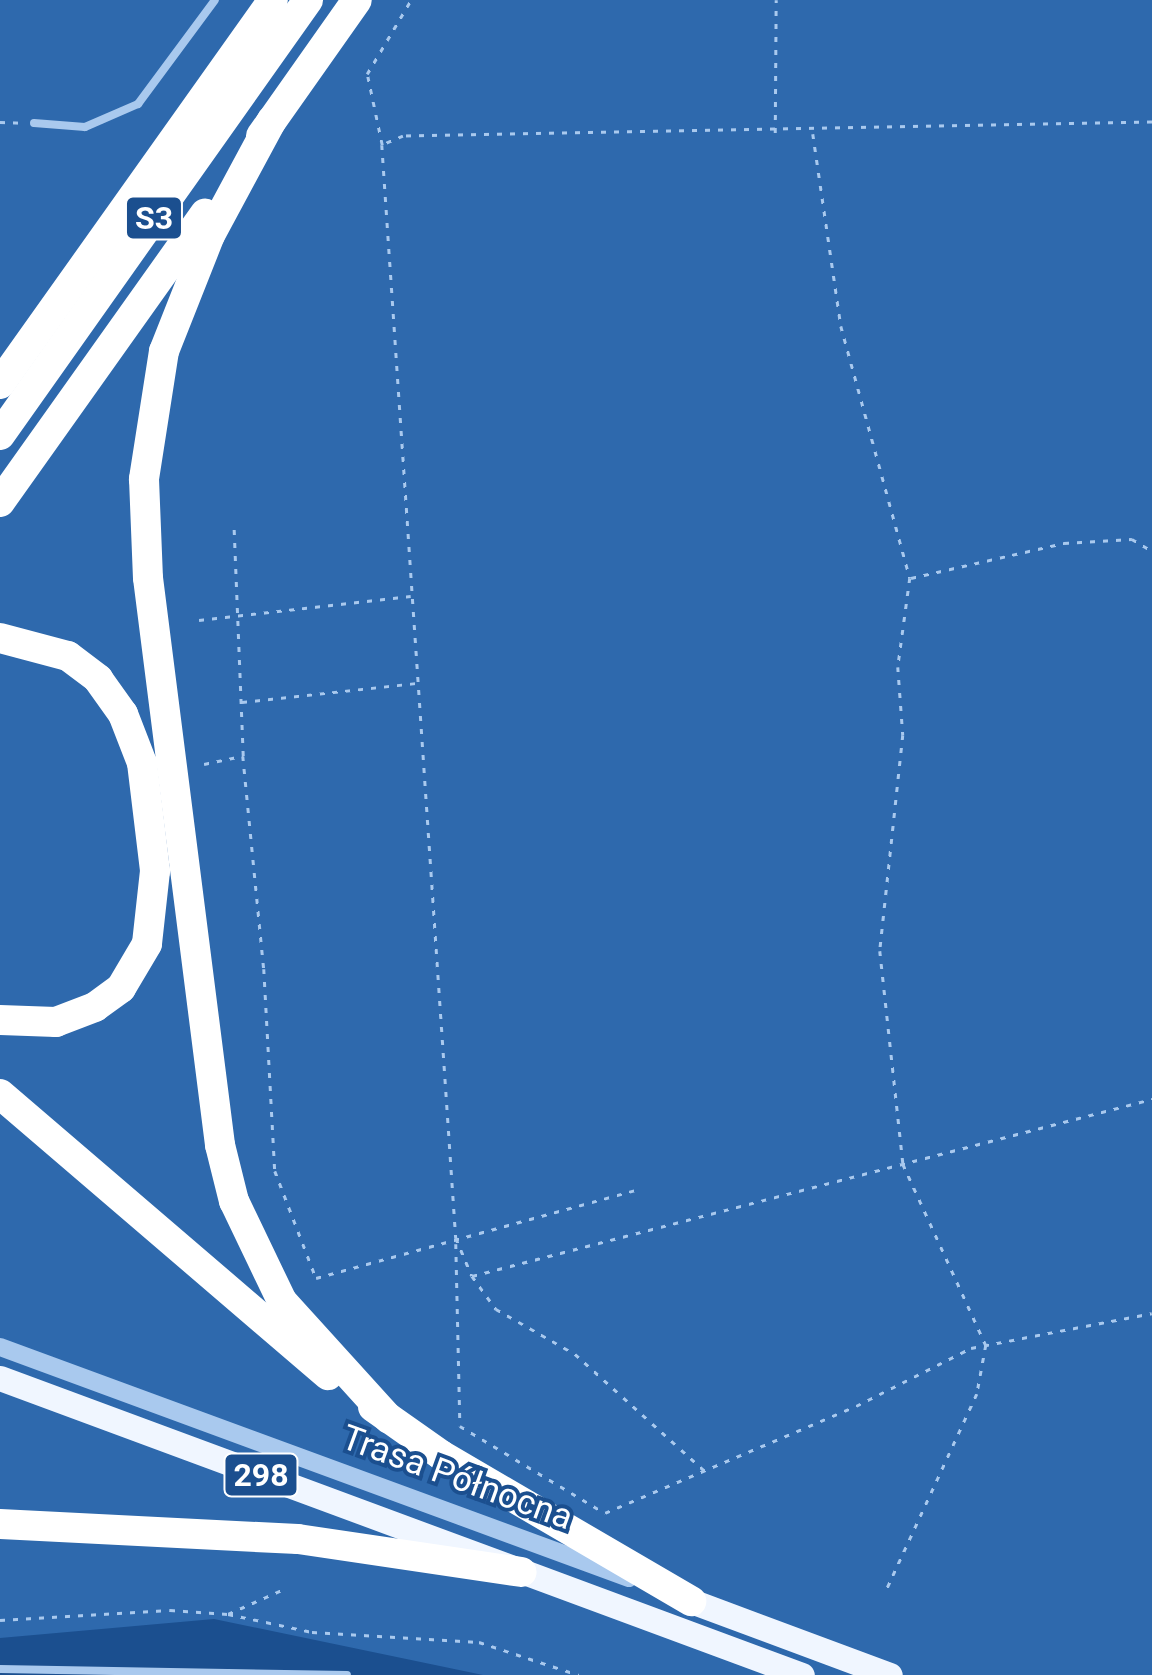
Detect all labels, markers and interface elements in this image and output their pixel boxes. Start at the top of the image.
road number: S3 [124,191,184,245]
street label: Trasa Północna [336,1417,578,1539]
road number: 298 [221,1448,301,1502]

